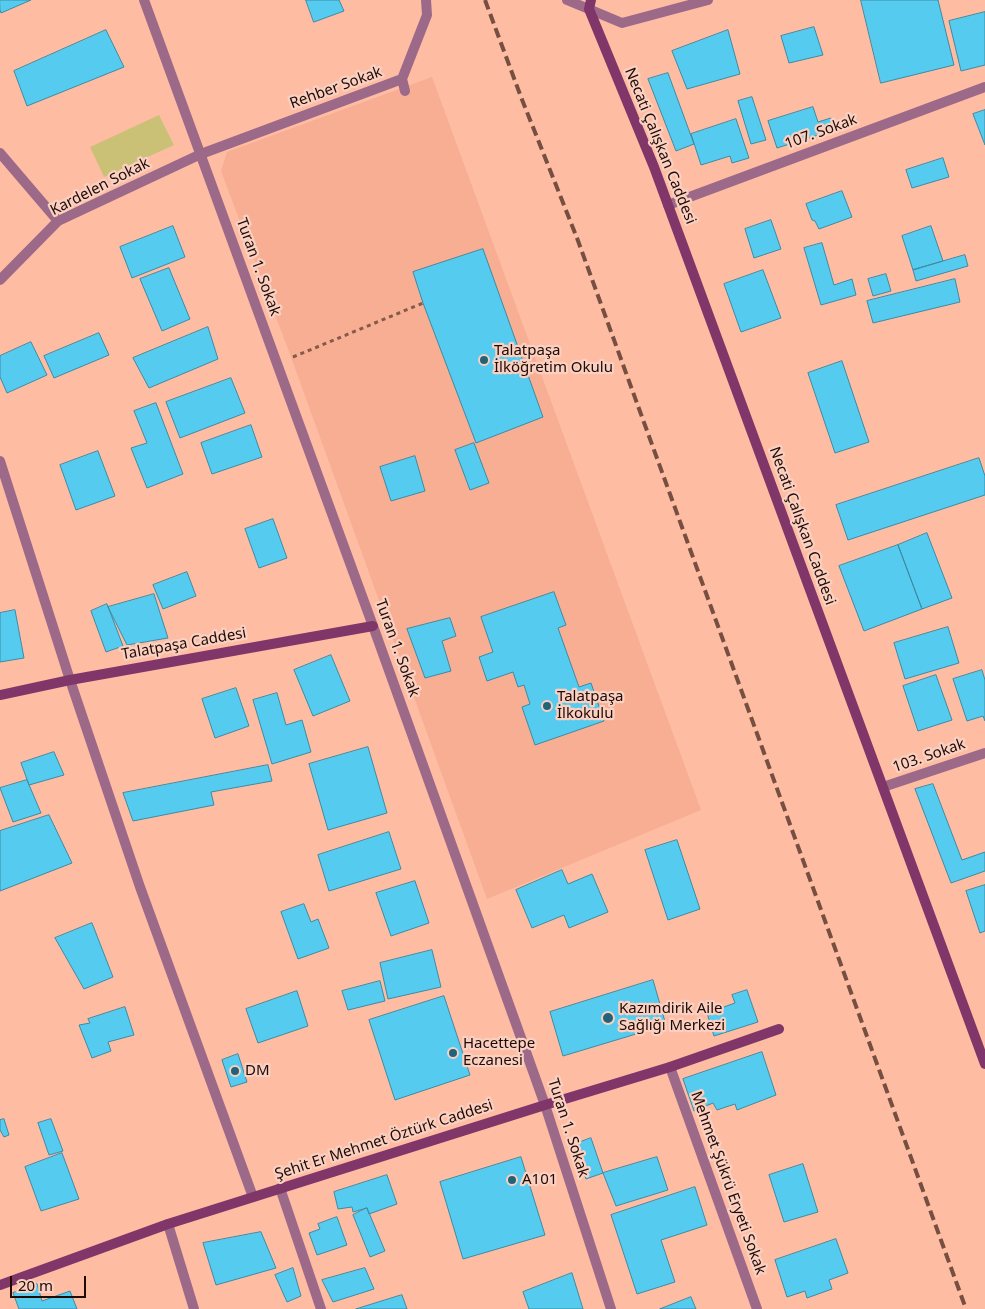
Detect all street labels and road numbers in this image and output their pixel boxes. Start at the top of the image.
street label: Rehber Sokak [288,63,384,113]
street label: Necati Çalışkan Caddesi [620,65,700,227]
street label: 107. Sokak [782,111,860,153]
street label: Kardelen Sokak [48,154,152,220]
street label: Turan 1. Sokak [232,216,284,318]
street label: Necati Çalışkan Caddesi [765,444,839,608]
street label: Turan 1. Sokak [371,597,423,699]
street label: Talatpaşa Caddesi [120,624,248,664]
street label: 103. Sokak [890,735,968,777]
street label: Turan 1. Sokak [544,1076,592,1180]
street label: Mehmet Şükrü Eryeti Sokak [686,1089,770,1277]
street label: Şehit Er Mehmet Öztürk Caddesi [273,1096,495,1184]

